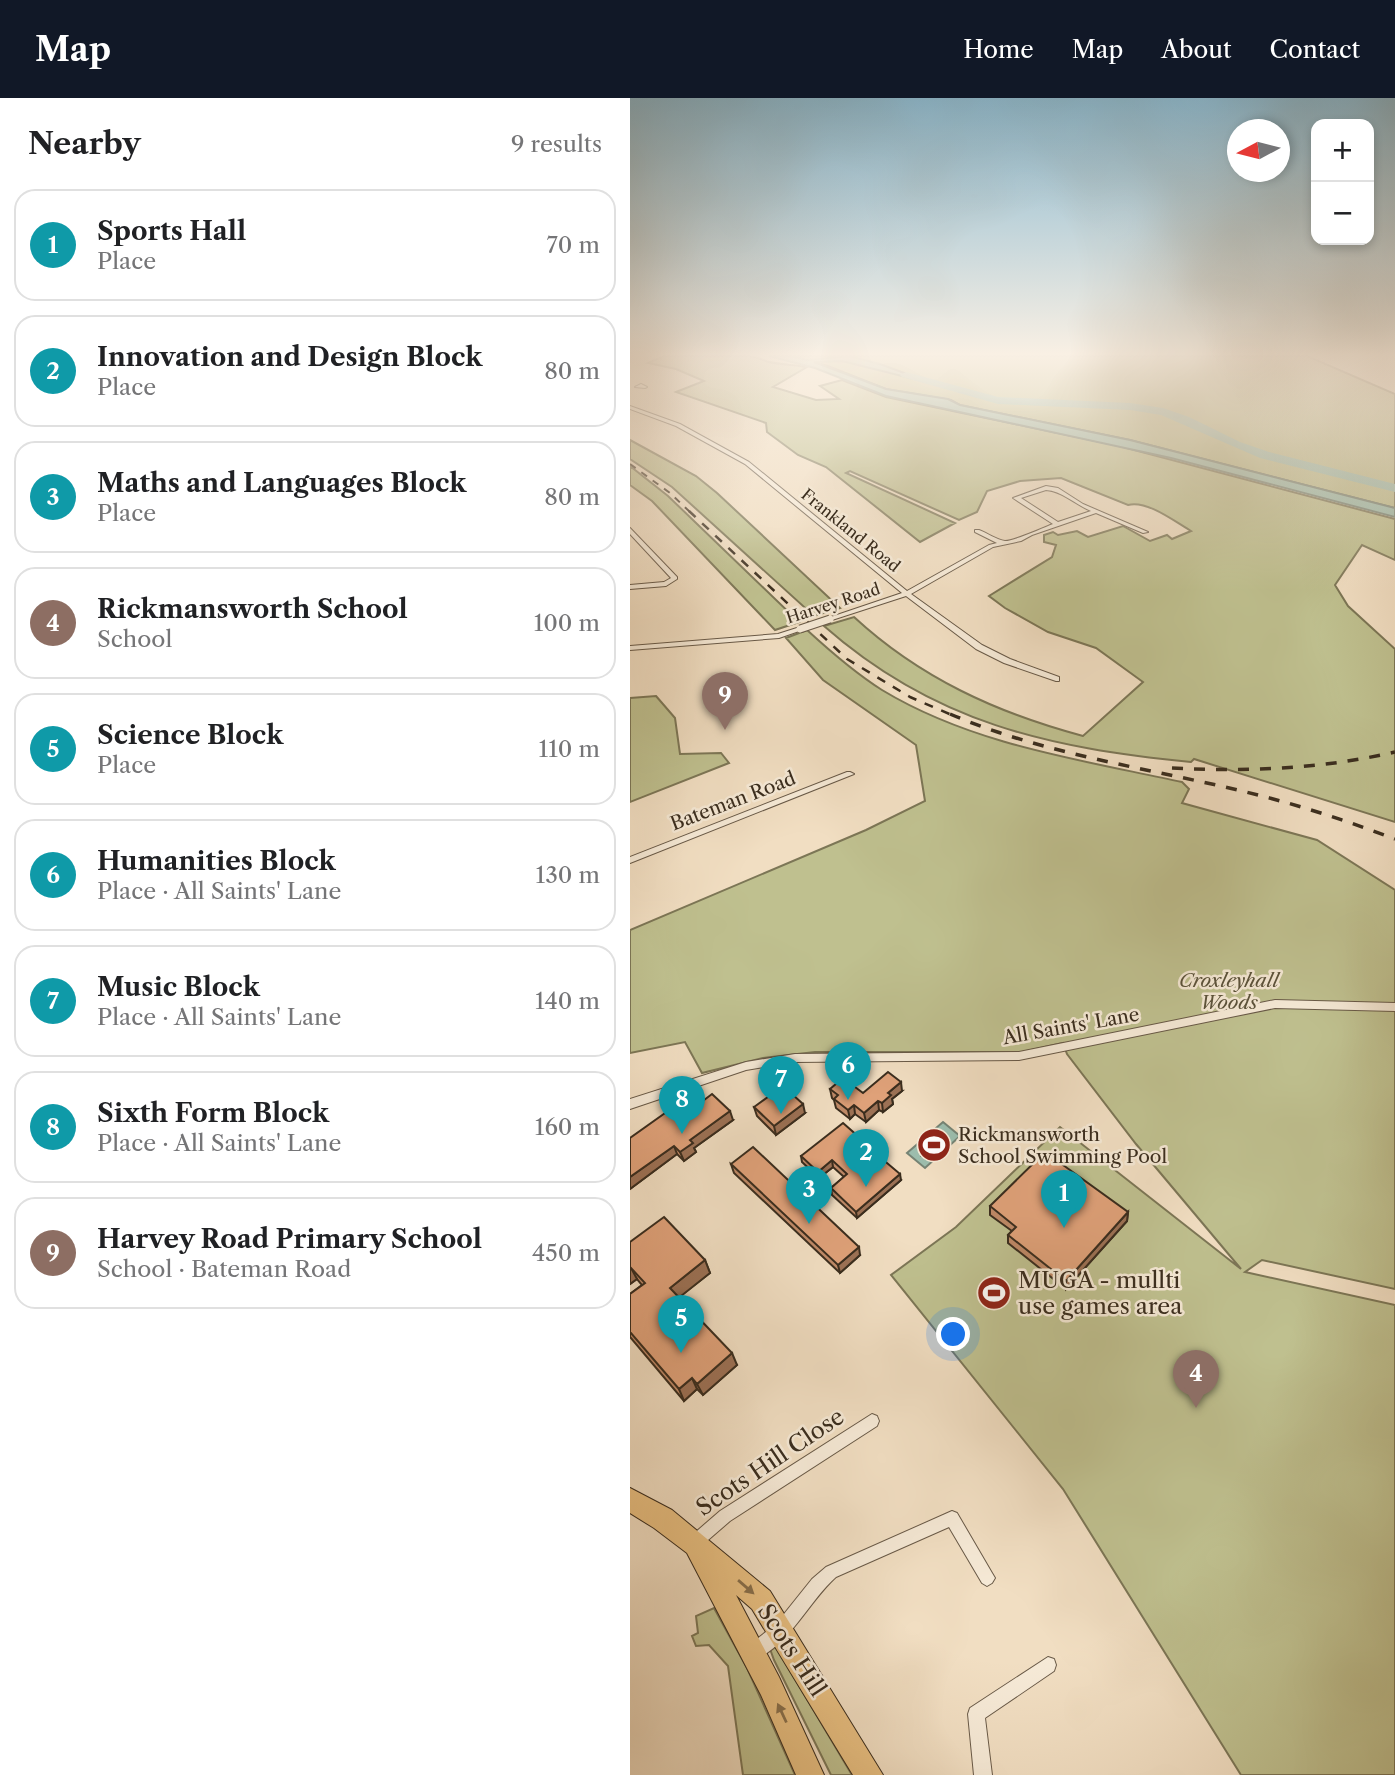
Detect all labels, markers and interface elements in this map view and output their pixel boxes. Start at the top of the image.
text: Map [35,29,111,70]
text: Home [963,35,1034,64]
text: Map [1072,35,1123,64]
text: About [1161,35,1232,64]
text: Contact [1270,35,1360,64]
north arrow [1227,119,1290,182]
map controls [1311,119,1374,245]
button: + [1311,119,1374,182]
text: Nearby [28,125,141,162]
text: 9 results [511,130,602,158]
button: − [1311,182,1374,245]
text: Sports Hall [97,215,246,247]
text: 1 [48,231,58,259]
text: 70 m [547,231,600,259]
text: Place [97,247,156,275]
text: Innovation and Design Block [97,341,482,373]
text: 2 [46,357,60,385]
text: 80 m [544,357,600,385]
text: Place [97,373,156,401]
text: Maths and Languages Block [97,467,466,499]
text: 3 [47,483,60,511]
text: 80 m [544,483,600,511]
street label: Frankland Road [797,484,905,576]
text: Place [97,499,156,527]
street label: Harvey Road [783,578,883,628]
text: Rickmansworth School [97,593,408,625]
text: 4 [46,609,60,637]
text: 100 m [534,609,600,637]
text: School [97,625,172,653]
pin: 9 [702,672,748,730]
text: Science Block [97,719,283,751]
text: 5 [47,735,59,763]
text: 110 m [539,735,600,763]
text: Place [97,751,156,779]
street label: Bateman Road [667,766,799,835]
text: Humanities Block [97,845,336,877]
text: 6 [46,861,60,889]
text: 130 m [536,861,600,889]
text: Place · All Saints' Lane [97,877,341,905]
park label: Croxleyhall Woods [1179,969,1281,1014]
text: Music Block [97,971,260,1003]
text: 7 [47,987,59,1015]
text: 140 m [535,987,600,1015]
text: Place · All Saints' Lane [97,1003,341,1031]
street label: All Saints' Lane [1000,1003,1141,1050]
pin: 6 [825,1042,871,1100]
pin: 7 [758,1056,804,1114]
pin: 8 [659,1076,705,1134]
text: Sixth Form Block [97,1097,329,1129]
text: 8 [46,1113,60,1141]
text: 160 m [535,1113,600,1141]
place label: Rickmansworth School Swimming Pool [958,1123,1167,1168]
sports icon: Rickmansworth School Swimming Pool [915,1126,953,1164]
text: Place · All Saints' Lane [97,1129,341,1157]
pin: 2 [843,1129,889,1187]
pin: 3 [786,1166,832,1224]
pin: 1 [1041,1170,1087,1228]
text: Harvey Road Primary School [97,1223,482,1255]
text: 9 [46,1239,60,1267]
text: 450 m [532,1239,600,1267]
text: School · Bateman Road [97,1255,351,1283]
place label: MUGA - mullti use games area [1018,1266,1183,1320]
sports icon: MUGA - mullti use games area [975,1274,1013,1312]
pin: 5 [658,1295,704,1353]
your location [936,1317,970,1351]
pin: 4 [1173,1350,1219,1408]
street label: Scots Hill Close [691,1402,849,1522]
one-way arrow [738,1579,755,1594]
street label: Scots Hill [752,1599,832,1702]
one-way arrow [776,1703,788,1723]

